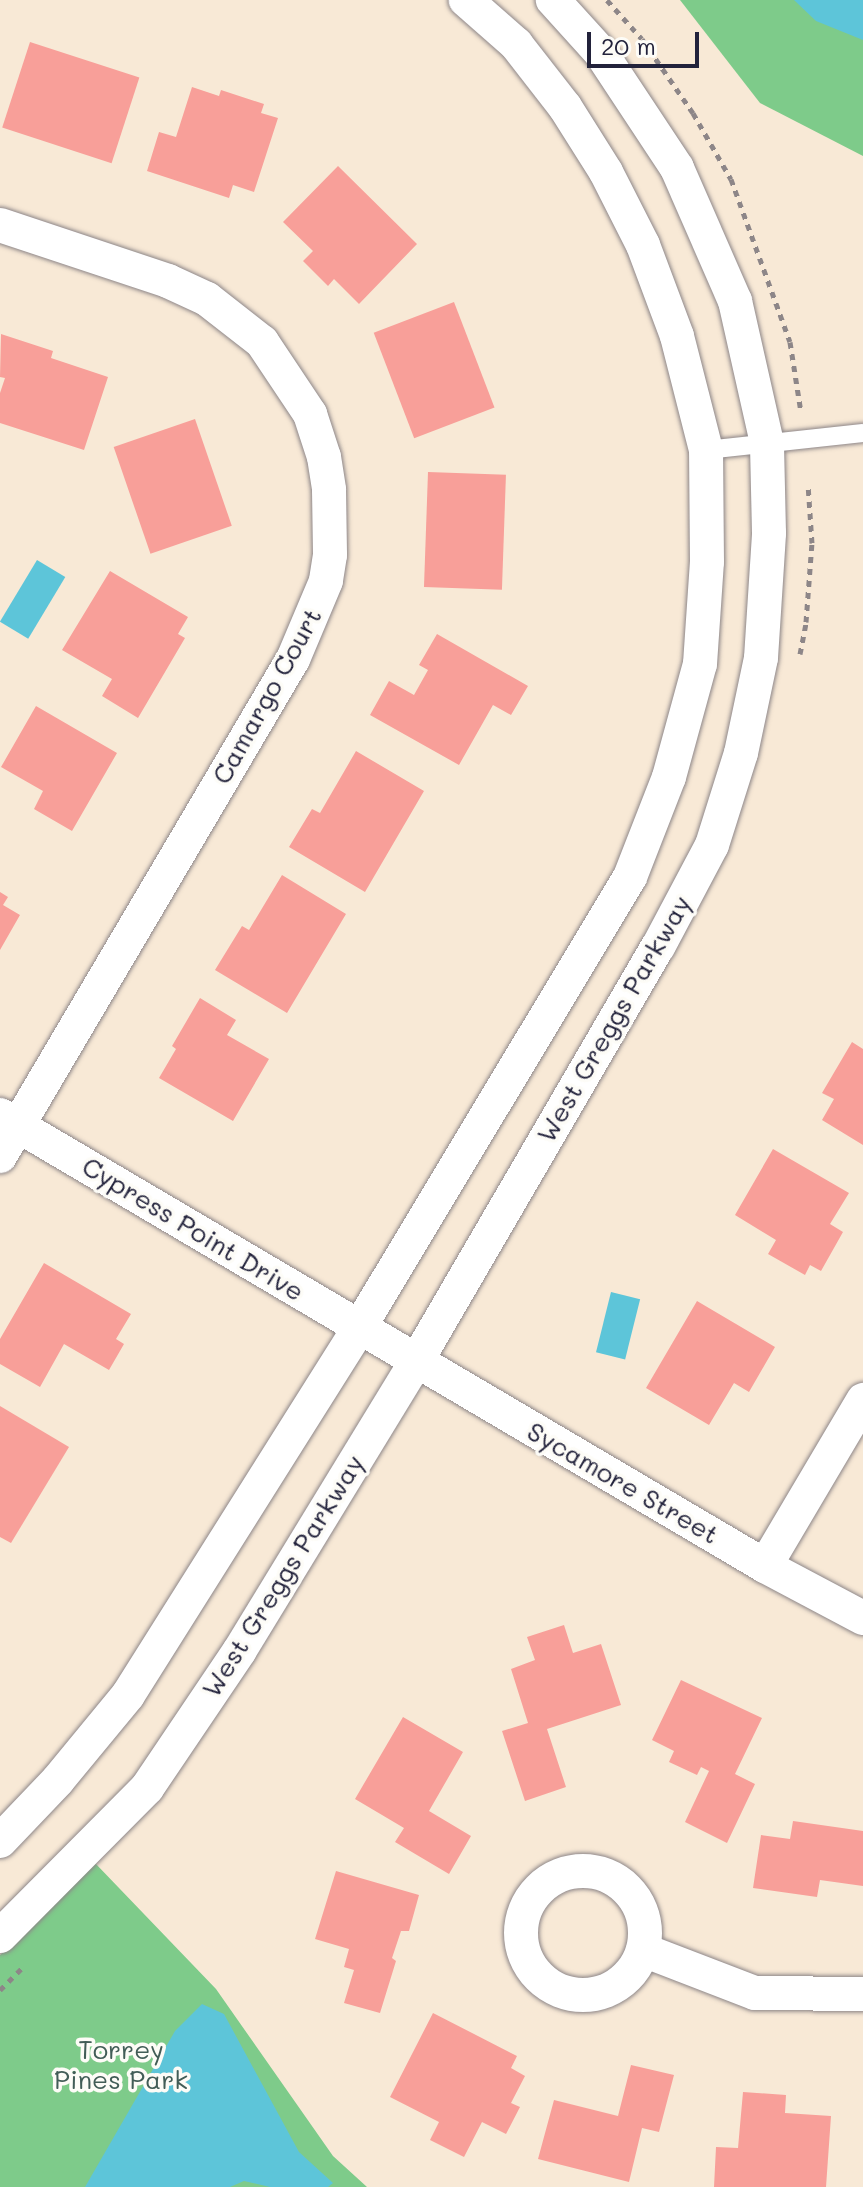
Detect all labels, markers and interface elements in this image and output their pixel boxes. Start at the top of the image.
scale bar [591,16,703,66]
text: 20 m [601,30,656,61]
street label: Camargo Court [206,603,328,789]
street label: West Greggs Parkway [531,890,697,1148]
street label: Cypress Point Drive [77,1150,309,1308]
street label: Sycamore Street [522,1415,724,1551]
street label: West Greggs Parkway [196,1449,370,1703]
park label: Torrey Pines Park [54,2034,188,2096]

